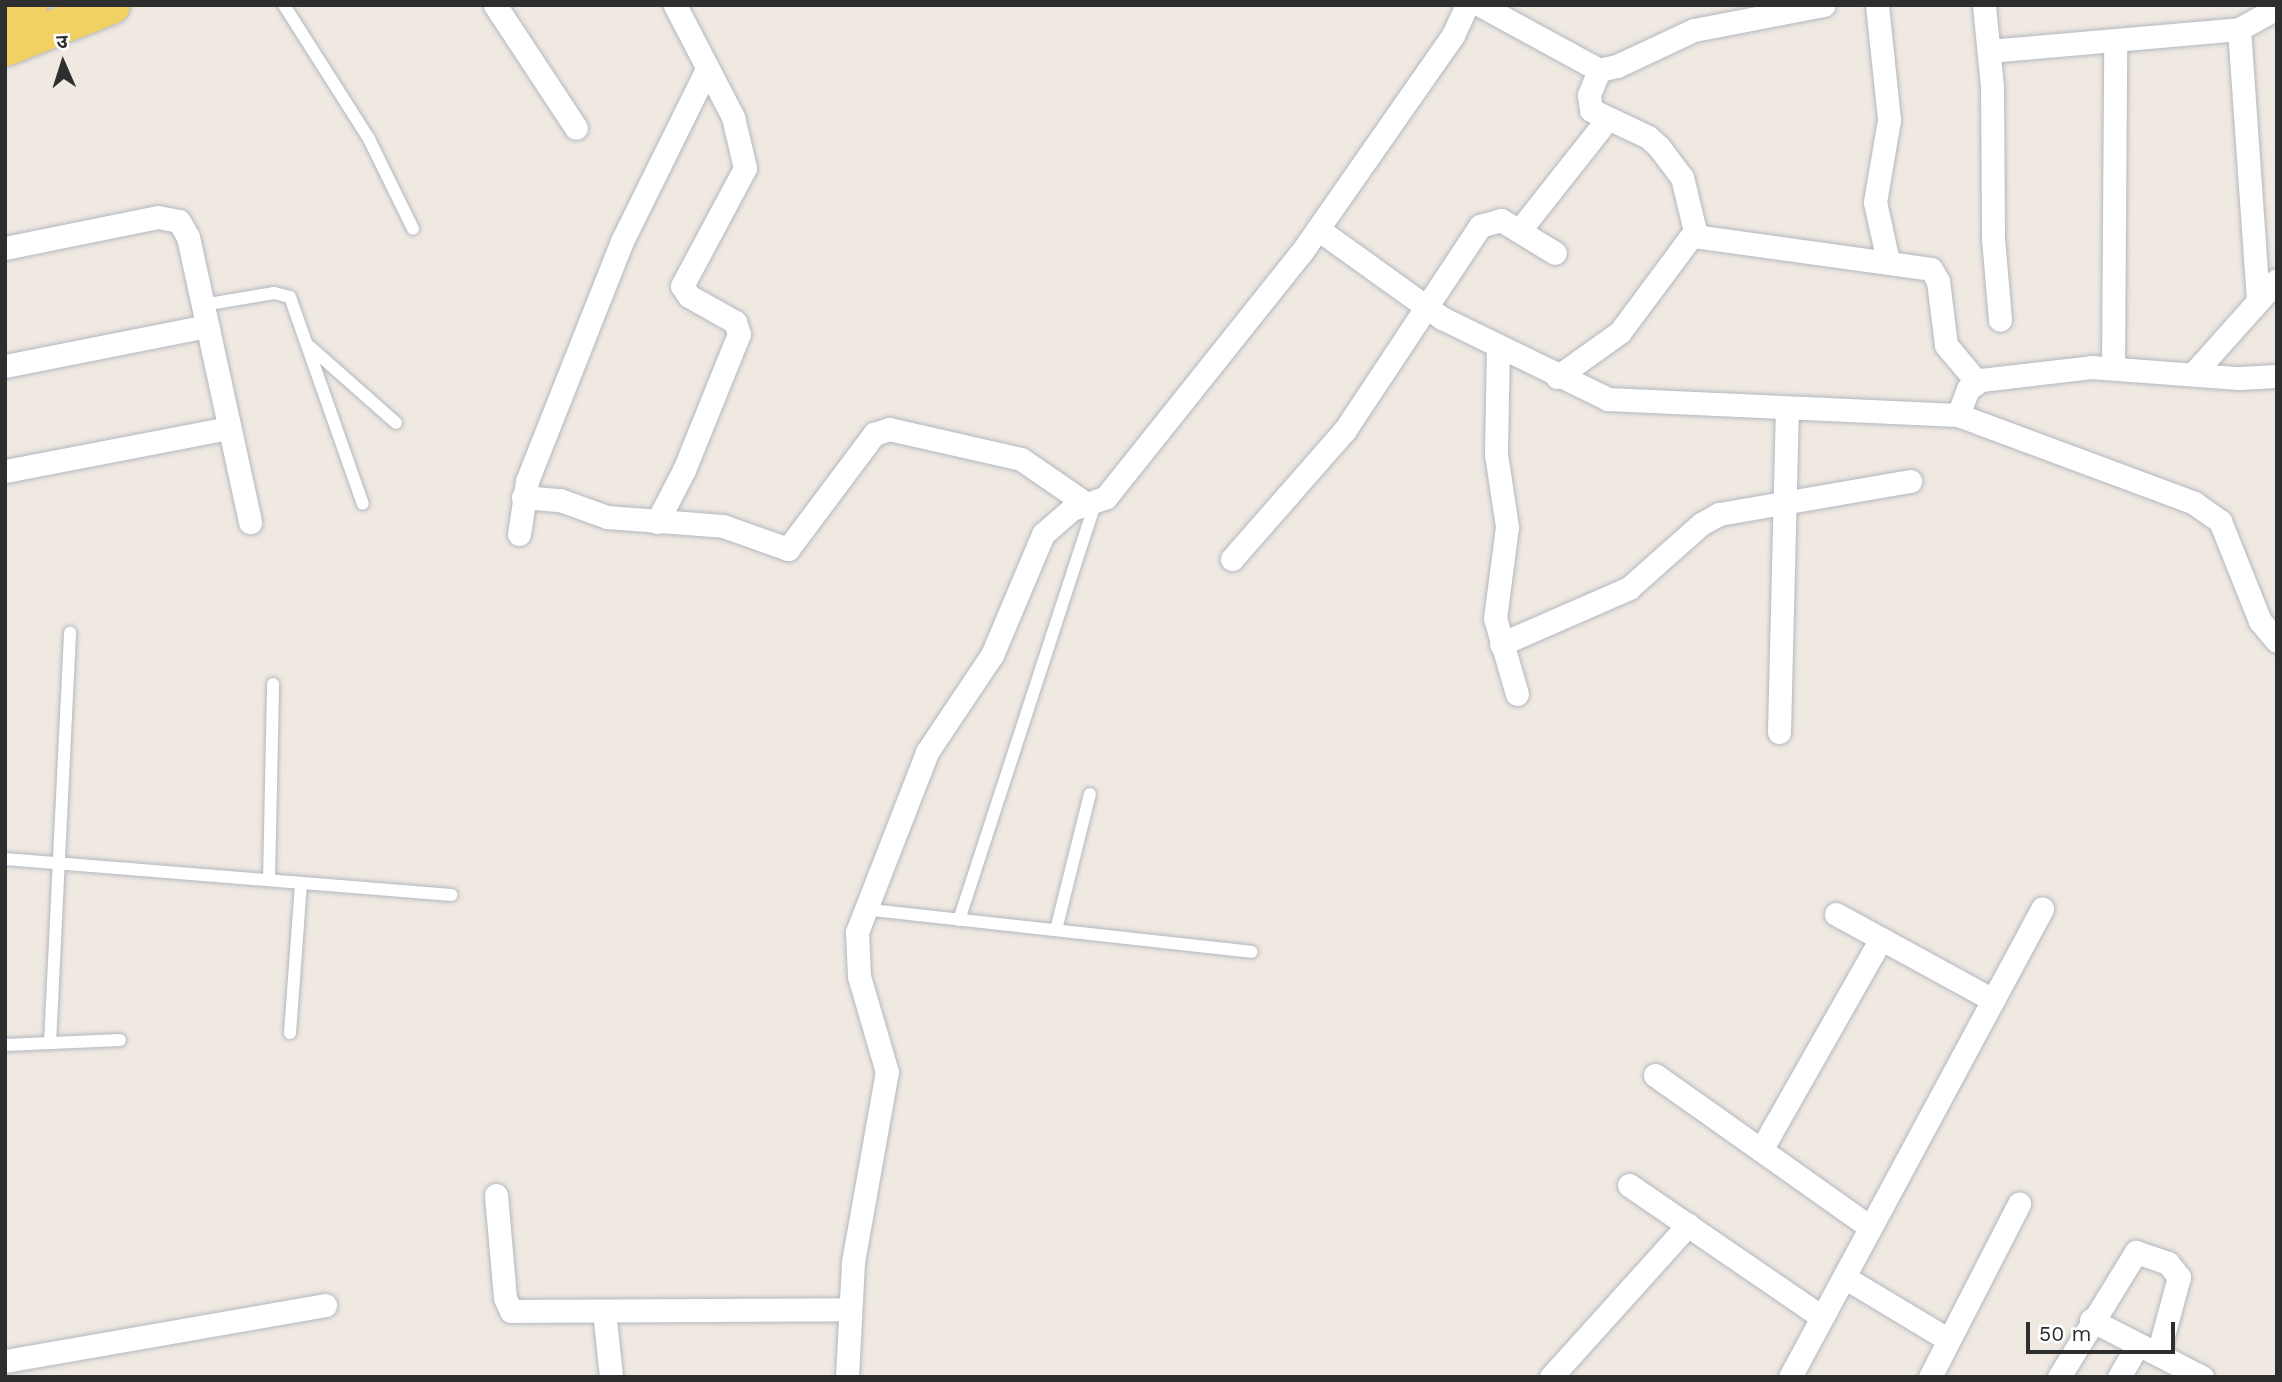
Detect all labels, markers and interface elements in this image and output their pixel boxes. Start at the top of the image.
north arrow [28,28,98,98]
text: उ [56,30,68,53]
scale bar [2030,1308,2179,1352]
text: 50 m [2039,1321,2091,1346]

